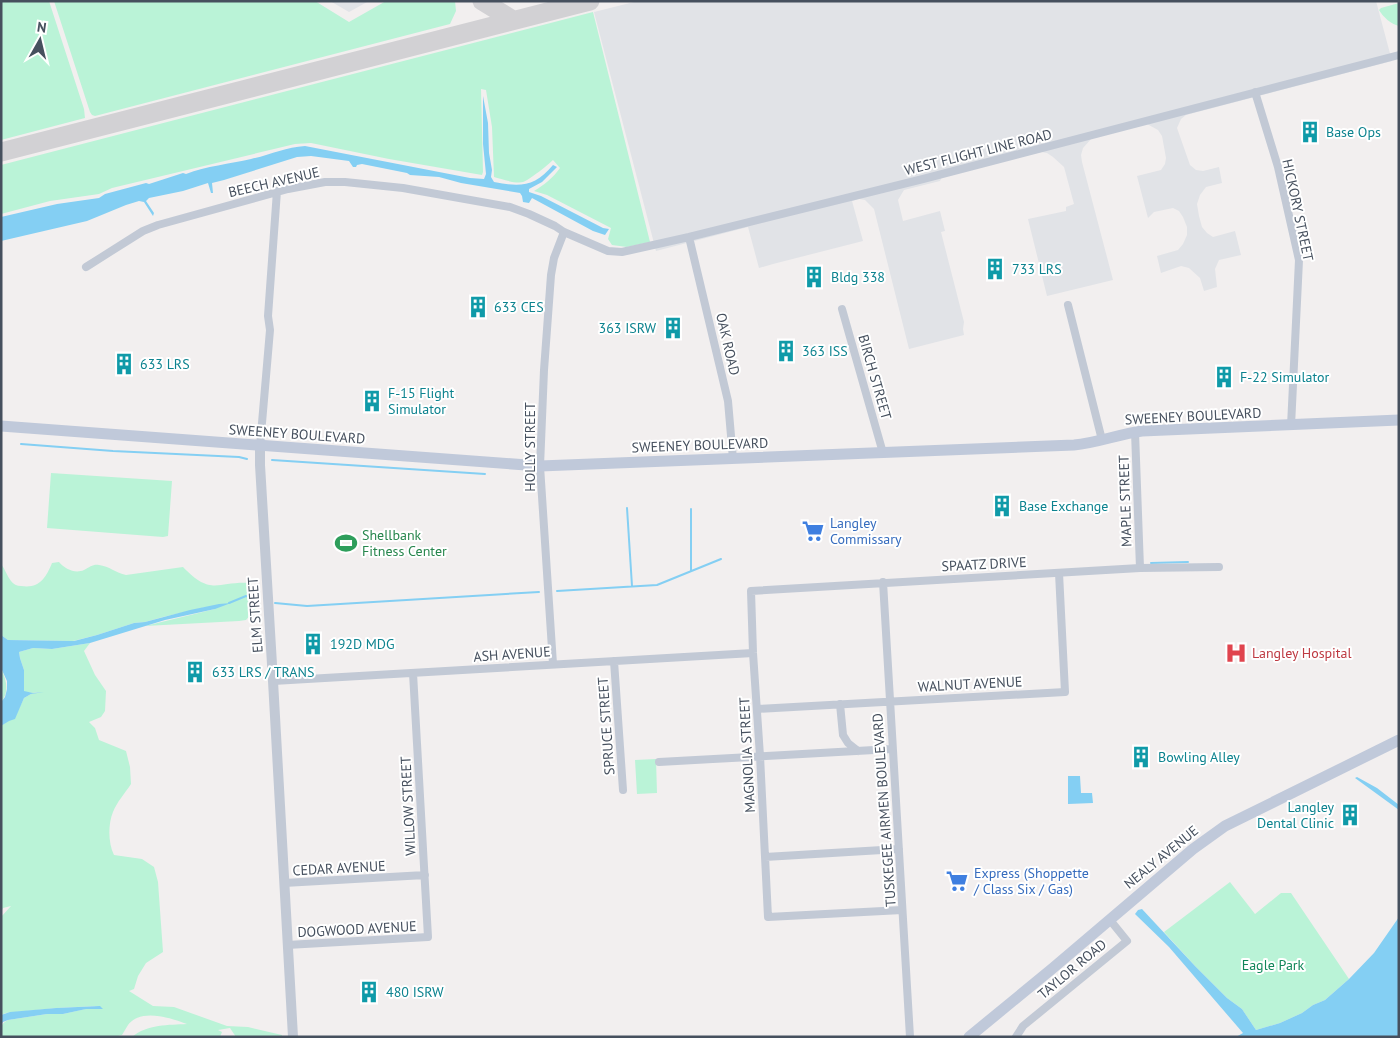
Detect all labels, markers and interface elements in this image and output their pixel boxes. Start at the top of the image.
north arrow [15,15,65,65]
text: N [36,18,48,37]
building icon: Base Ops [1297,119,1323,145]
place label: Base Ops [1326,123,1381,141]
street label: WEST FLIGHT LINE ROAD [902,125,1054,179]
street label: HICKORY STREET [1278,157,1318,263]
street label: BEECH AVENUE [227,163,321,201]
building icon: 733 LRS [982,256,1008,282]
place label: 733 LRS [1012,260,1062,278]
building icon: Bldg 338 [801,264,827,290]
place label: Bldg 338 [831,268,885,286]
building icon: 633 CES [465,294,491,320]
place label: 633 CES [494,298,544,316]
street label: OAK ROAD [712,311,744,377]
building icon: 363 ISRW [660,315,686,341]
place label: 363 ISRW [599,319,656,337]
street label: BIRCH STREET [854,333,896,422]
building icon: 363 ISS [773,338,799,364]
place label: 363 ISS [802,342,848,360]
building icon: 633 LRS [111,351,137,377]
place label: 633 LRS [140,355,190,373]
building icon: F-22 Simulator [1211,364,1237,390]
place label: F-22 Simulator [1240,368,1330,386]
place label: F-15 Flight Simulator [388,384,455,418]
building icon: F-15 Flight Simulator [359,388,385,414]
street label: HOLLY STREET [521,402,539,492]
street label: SWEENEY BOULEVARD [1124,403,1262,429]
street label: SWEENEY BOULEVARD [228,420,366,448]
street label: SWEENEY BOULEVARD [631,434,769,456]
street label: MAPLE STREET [1114,455,1136,547]
building icon: Base Exchange [989,493,1015,519]
place label: Base Exchange [1019,497,1108,515]
place label: Langley Commissary [830,514,902,548]
supermarket icon: Langley Commissary [800,518,826,544]
place label: Shellbank Fitness Center [362,526,447,560]
sports icon: Shellbank Fitness Center [333,530,359,556]
street label: SPAATZ DRIVE [941,553,1027,575]
street label: ELM STREET [243,576,267,653]
building icon: 192D MDG [300,631,326,657]
place label: 192D MDG [330,635,395,653]
hospital icon: Langley Hospital [1223,640,1249,666]
street label: ASH AVENUE [473,642,551,666]
place label: Langley Hospital [1252,644,1352,662]
building icon: 633 LRS / TRANS [182,659,208,685]
place label: 633 LRS / TRANS [212,663,314,681]
street label: WALNUT AVENUE [917,672,1023,696]
street label: SPRUCE STREET [594,676,618,776]
street label: MAGNOLIA STREET [735,697,759,813]
street label: TUSKEGEE AIRMEN BOULEVARD [868,713,900,907]
building icon: Bowling Alley [1128,744,1154,770]
place label: Bowling Alley [1158,748,1240,766]
street label: WILLOW STREET [396,755,420,856]
place label: Langley Dental Clinic [1257,798,1334,832]
building icon: Langley Dental Clinic [1337,802,1363,828]
street label: NEALY AVENUE [1120,821,1202,893]
street label: CEDAR AVENUE [292,857,386,879]
place label: Express (Shoppette / Class Six / Gas) [973,864,1089,898]
supermarket icon: Express (Shoppette / Class Six / Gas) [944,868,970,894]
street label: DOGWOOD AVENUE [297,917,417,941]
street label: TAYLOR ROAD [1034,935,1110,1003]
park label: Eagle Park [1242,956,1305,974]
building icon: 480 ISRW [356,979,382,1005]
place label: 480 ISRW [386,983,444,1001]

